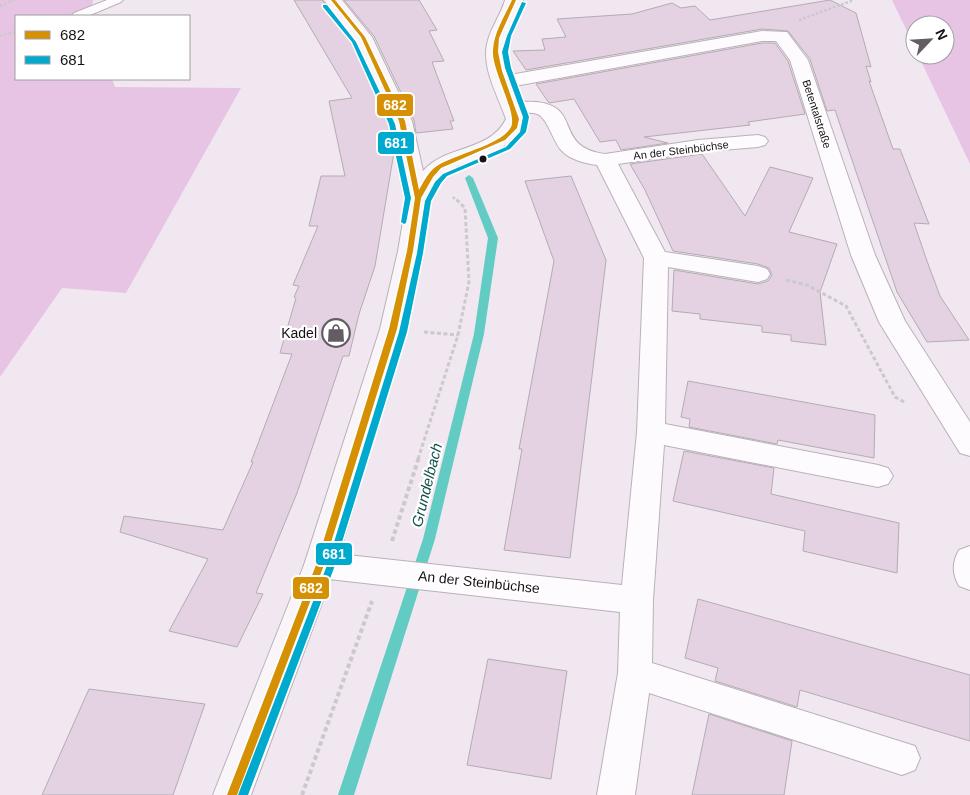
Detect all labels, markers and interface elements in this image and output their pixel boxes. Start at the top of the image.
legend [15,15,190,80]
north arrow [905,15,955,65]
text: 682 [60,26,85,43]
text: N [932,27,951,42]
text: 681 [60,51,85,68]
street label: Betentalstraße [800,78,834,150]
line badge: 682 [376,93,414,117]
text: 682 [383,97,407,113]
line badge: 681 [377,131,415,155]
text: 681 [384,135,408,151]
street label: An der Steinbüchse [633,138,729,162]
unlabelled marker [478,154,488,164]
shop icon: Kadel [321,318,351,348]
place label: Kadel [281,325,317,341]
water label: Grundelbach [408,441,445,529]
line badge: 681 [315,542,353,566]
text: 681 [322,546,346,562]
street label: An der Steinbüchse [417,568,541,596]
line badge: 682 [292,576,330,600]
text: 682 [299,580,323,596]

